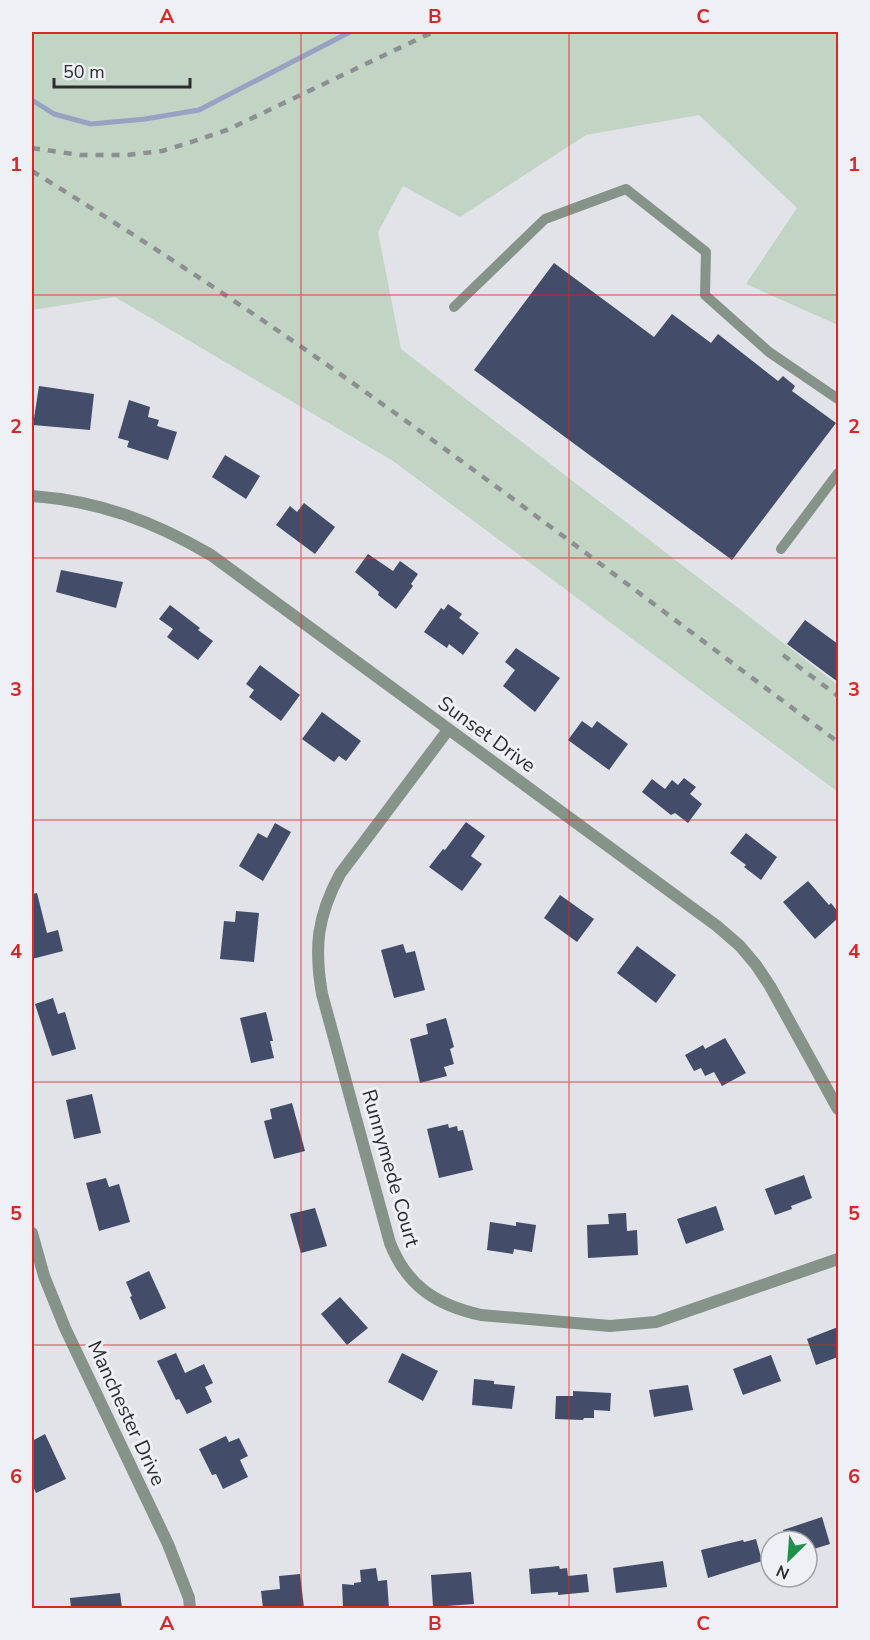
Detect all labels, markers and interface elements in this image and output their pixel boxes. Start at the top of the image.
text: A [160,3,175,30]
text: B [428,3,442,30]
text: C [696,3,710,30]
scale bar [54,51,190,89]
text: 50 m [63,60,105,84]
text: 1 [10,151,22,178]
text: 1 [848,151,860,178]
text: 2 [10,413,22,440]
text: 2 [848,413,860,440]
text: 3 [10,676,22,703]
text: 3 [848,676,860,703]
street label: Sunset Drive [432,690,541,779]
text: 4 [10,938,22,965]
text: 4 [848,938,860,965]
street label: Runnymede Court [355,1086,426,1251]
text: 5 [10,1200,22,1227]
text: 5 [848,1200,860,1227]
street label: Manchester Drive [81,1336,172,1490]
text: 6 [10,1463,22,1490]
text: 6 [848,1463,860,1490]
north arrow [759,1529,819,1589]
text: N [773,1559,793,1584]
text: A [160,1610,175,1637]
text: B [428,1610,442,1637]
text: C [696,1610,710,1637]

